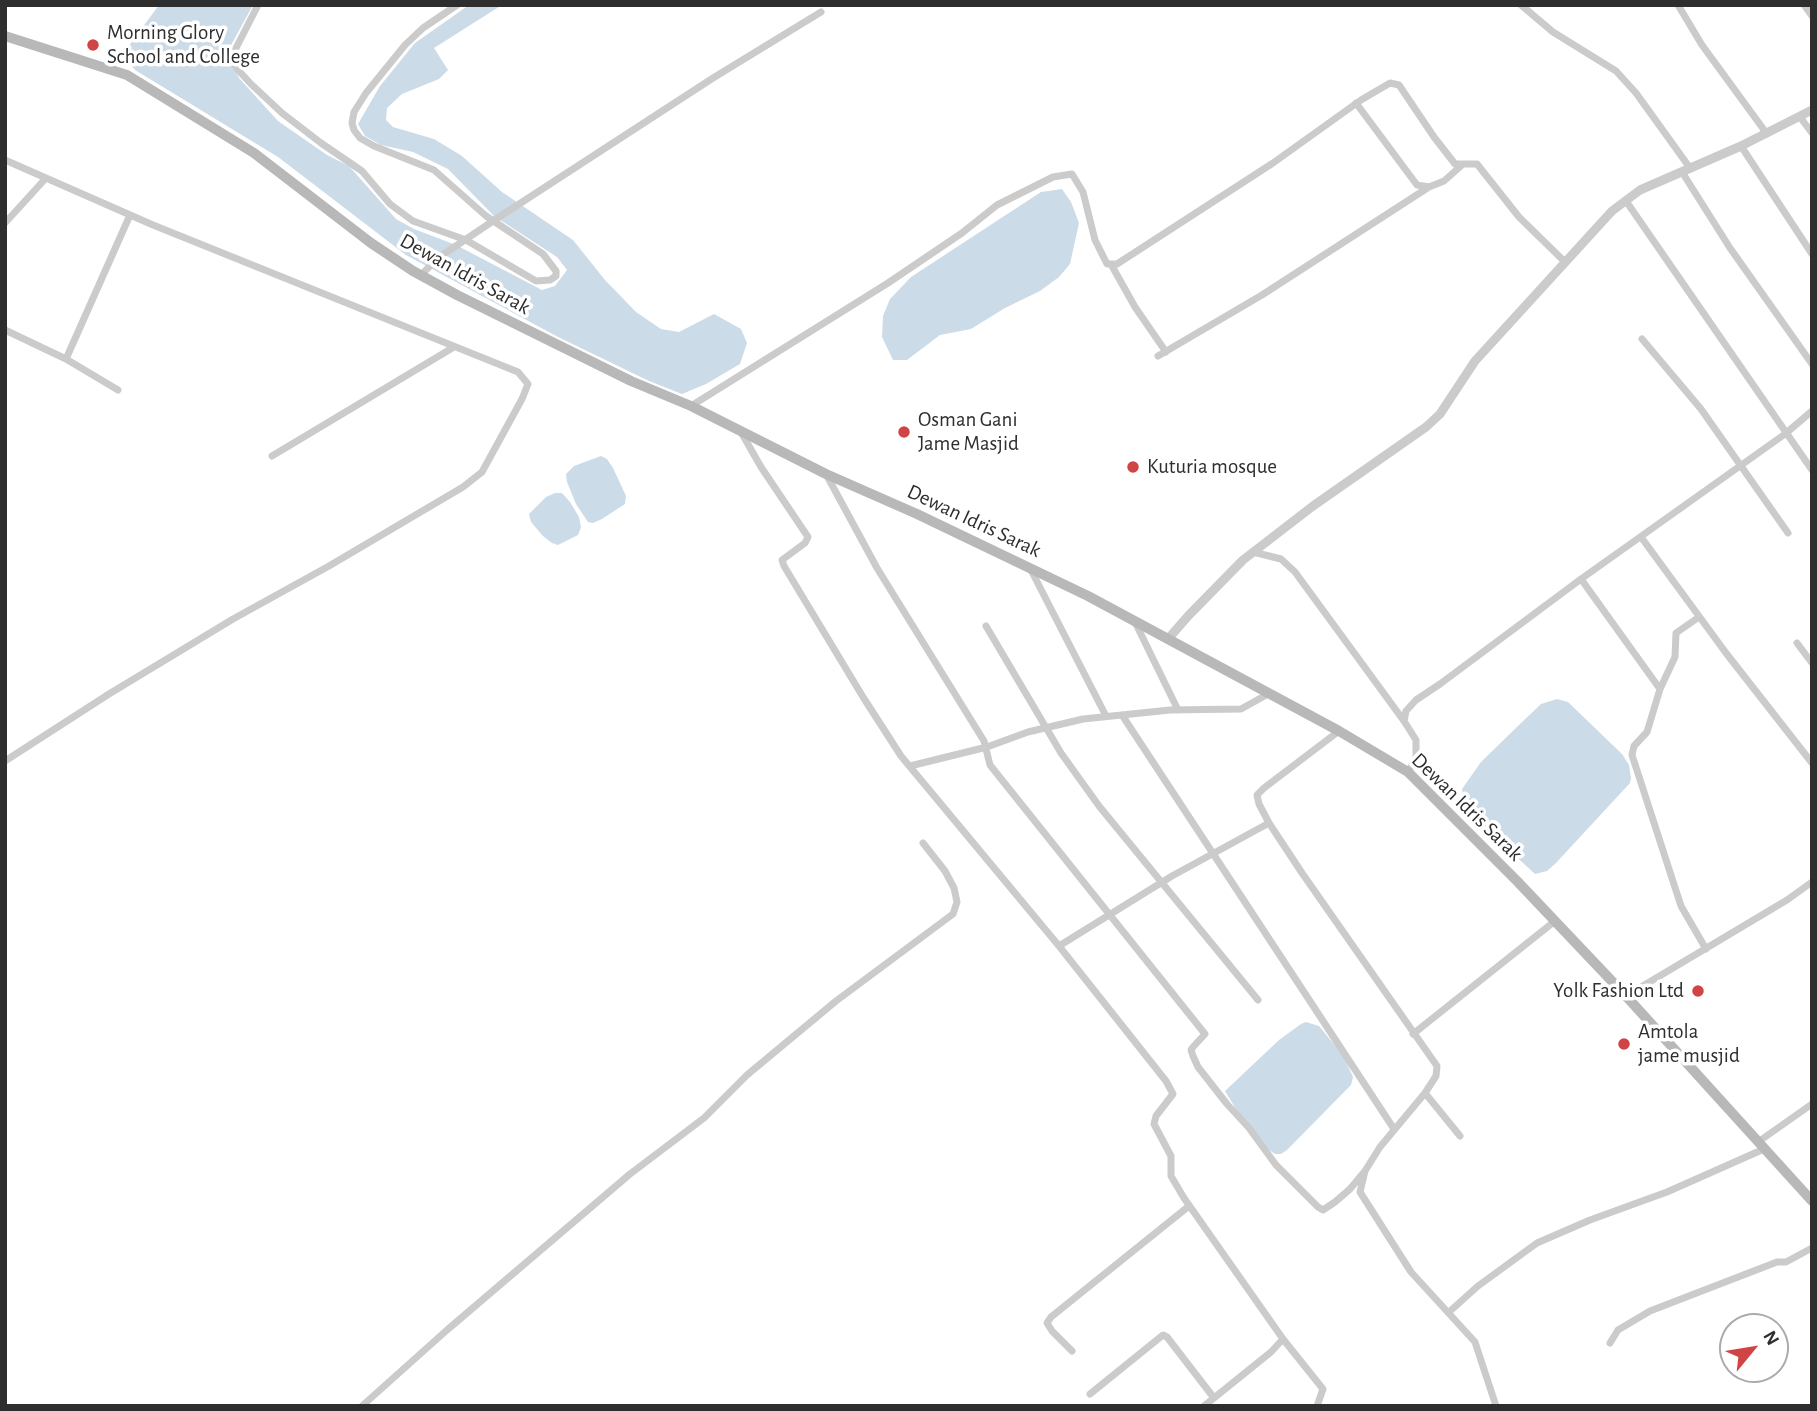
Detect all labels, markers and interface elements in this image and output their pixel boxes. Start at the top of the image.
place label: Morning Glory School and College [107,20,260,70]
marker: Morning Glory School and College [85,37,101,53]
street label: Dewan Idris Sarak [396,228,534,320]
place label: Osman Gani Jame Masjid [918,407,1019,457]
marker: Osman Gani Jame Masjid [896,424,912,440]
place label: Kuturia mosque [1147,454,1277,480]
marker: Kuturia mosque [1125,459,1141,475]
street label: Dewan Idris Sarak [903,479,1045,563]
street label: Dewan Idris Sarak [1406,748,1528,866]
place label: Yolk Fashion Ltd [1553,978,1684,1004]
marker: Yolk Fashion Ltd [1690,983,1706,999]
place label: Amtola jame musjid [1638,1019,1740,1069]
marker: Amtola jame musjid [1616,1036,1632,1052]
north arrow [1719,1313,1789,1383]
text: N [1759,1328,1782,1349]

